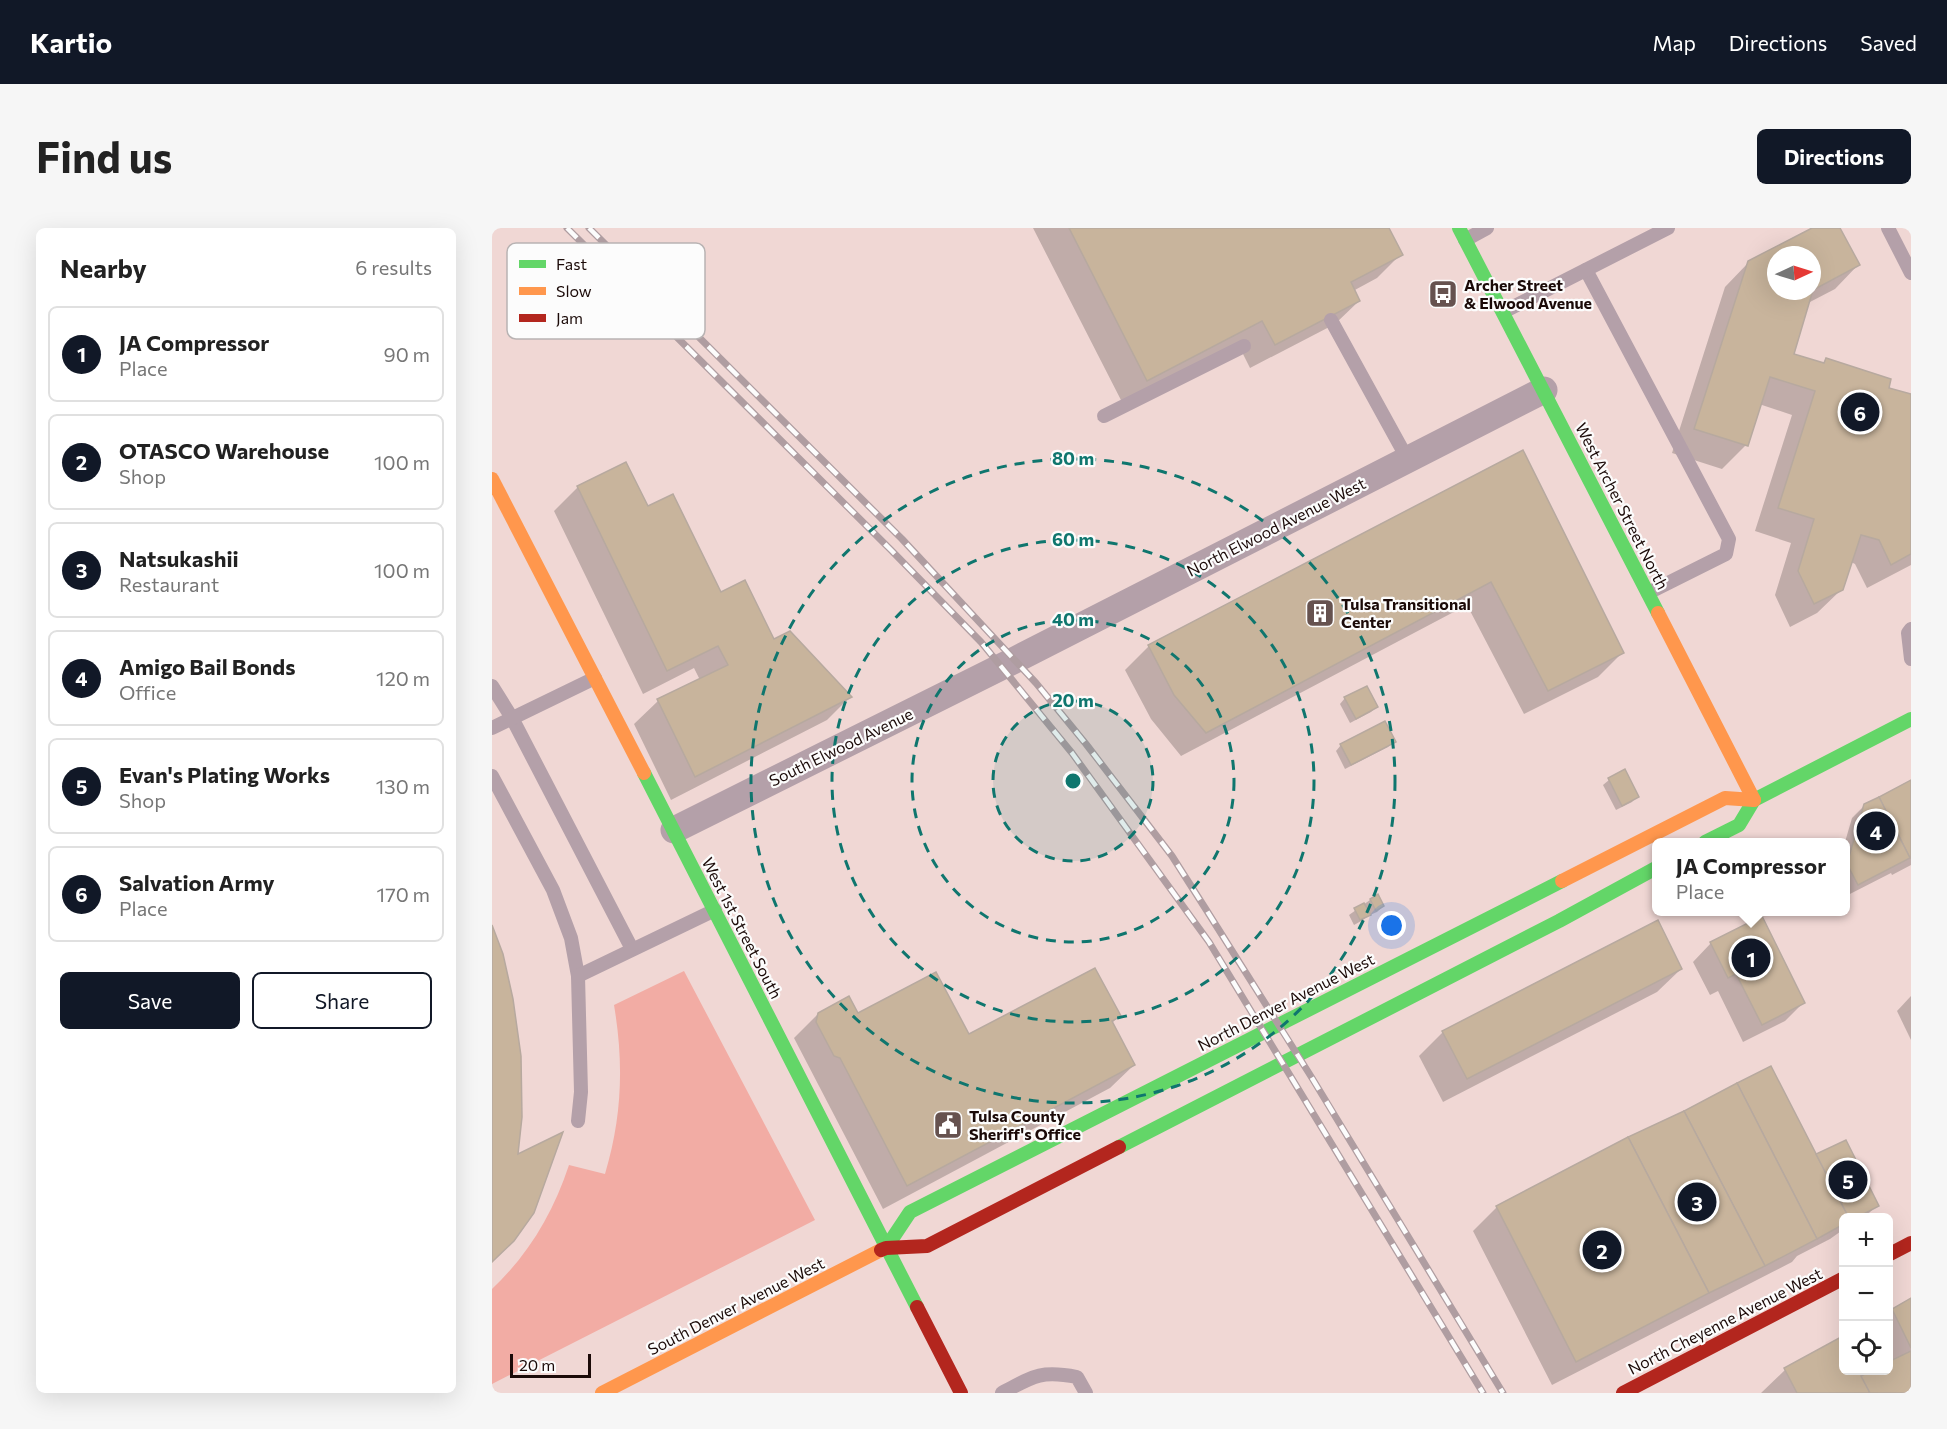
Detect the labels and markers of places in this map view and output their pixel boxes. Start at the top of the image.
place label: Archer Street & Elwood Avenue [1464,275,1592,312]
bus stop icon: Archer Street & Elwood Avenue [1427,278,1459,310]
pin: 6 [1840,390,1880,435]
place label: Tulsa Transitional Center [1341,594,1471,631]
building icon: Tulsa Transitional Center [1304,597,1336,629]
centre of rings [1063,771,1083,791]
pin: 4 [1856,808,1896,854]
pin: 1 [1732,936,1770,980]
place label: Tulsa County Sheriff's Office [969,1106,1081,1143]
public building icon: Tulsa County Sheriff's Office [932,1109,964,1141]
pin: 5 [1828,1158,1868,1202]
pin: 3 [1678,1180,1716,1224]
pin: 2 [1582,1228,1622,1272]

